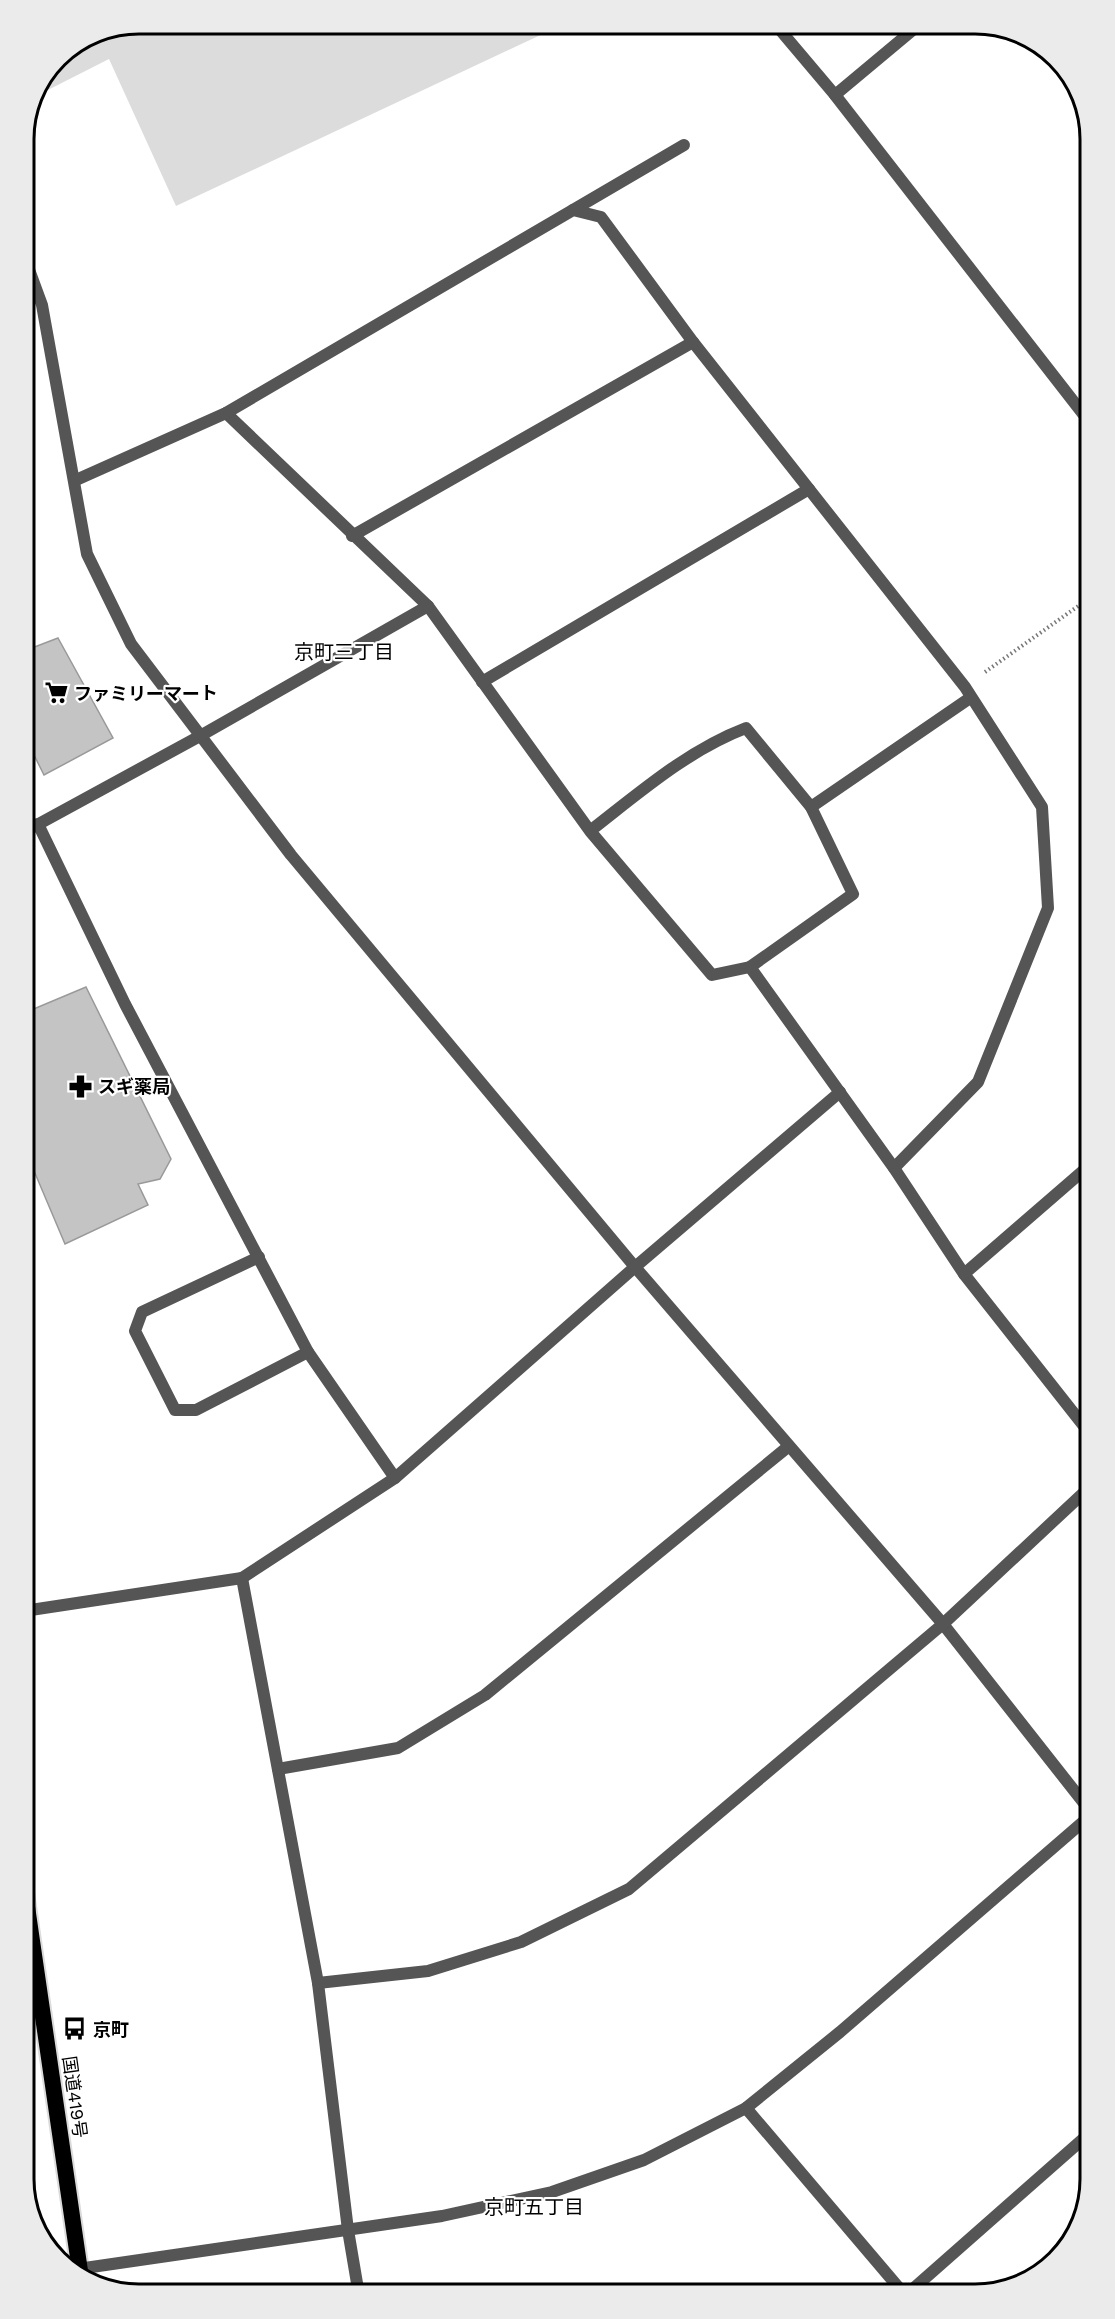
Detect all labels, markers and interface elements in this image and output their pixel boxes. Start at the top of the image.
district label: 京町三丁目 [294,640,394,664]
supermarket icon: ファミリーマート [43,680,69,706]
place label: ファミリーマート [74,683,218,704]
pharmacy icon: スギ薬局 [67,1073,93,1099]
place label: スギ薬局 [98,1076,170,1097]
bus stop icon: 京町 [62,2016,88,2042]
place label: 京町 [93,2019,129,2040]
street label: 国道419号 [59,2055,91,2139]
district label: 京町五丁目 [484,2195,584,2219]

